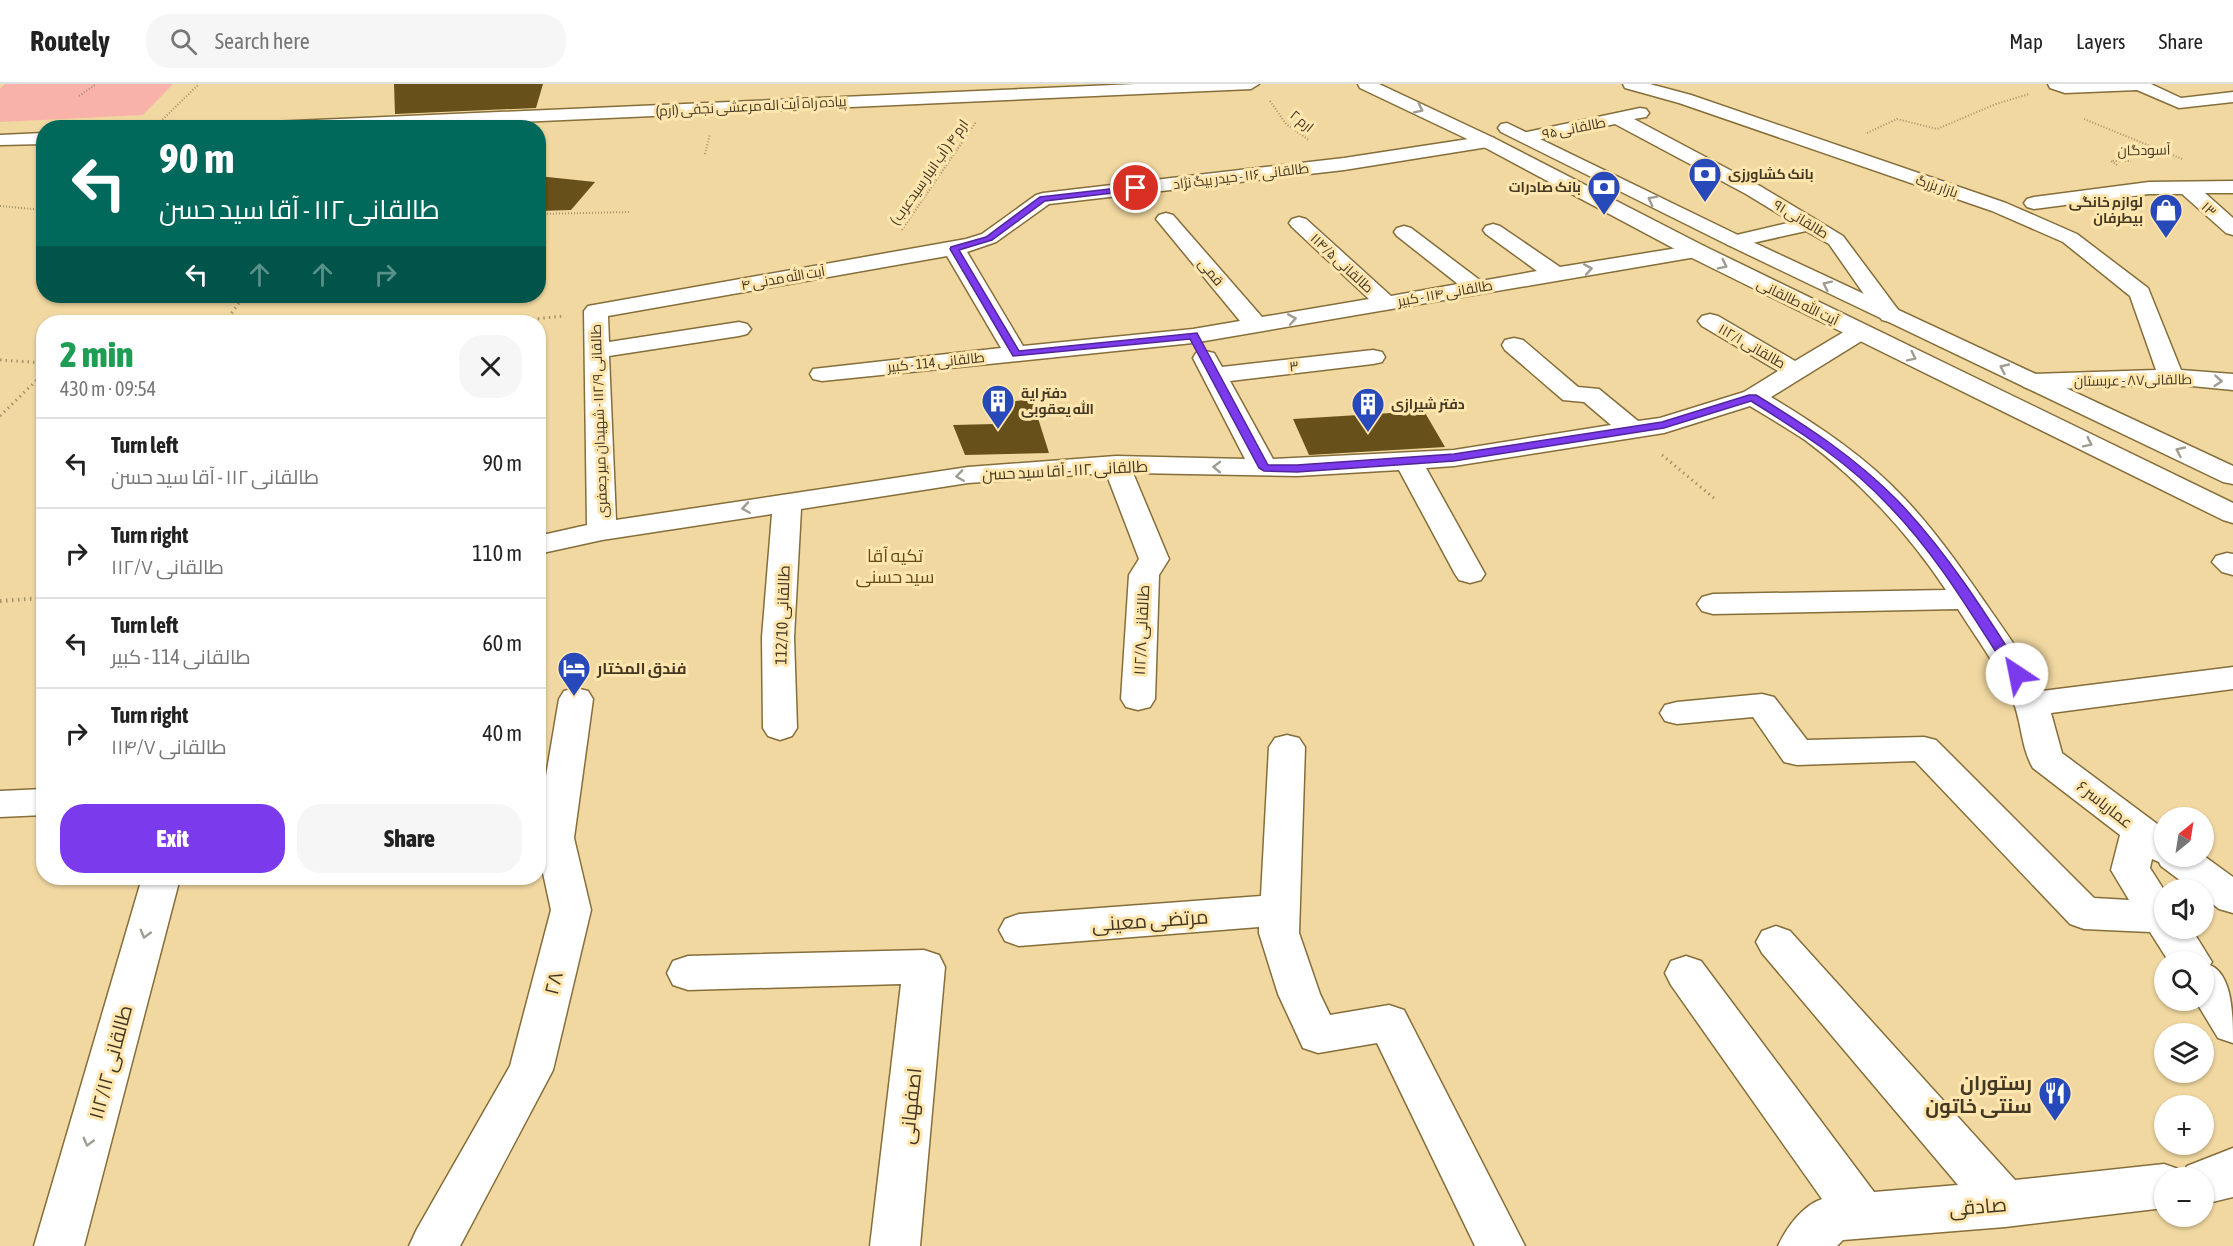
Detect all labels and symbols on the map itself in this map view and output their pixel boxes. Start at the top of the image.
street label: پیاده راه آیت اله مرعشی نجفی (ارم) [655,93,847,121]
one-way arrow [1412,102,1423,114]
street label: ارم ۲ [1286,107,1317,137]
street label: طالقانی ۹۵ [1541,114,1607,142]
street label: ارم ۴ ( آب انبار سیدعرب ) [887,116,973,229]
street label: آسودگان [2117,142,2171,158]
bank icon: بانک کشاورزی [1687,156,1723,203]
street label: طالقانی ۱۱۶ - حیدر بیگ نژاد [1172,160,1310,192]
pin [1110,162,1161,213]
place label: بانک کشاورزی [1728,166,1814,183]
bank icon: بانک صادرات [1586,169,1622,216]
street label: بازار بزرگ [1914,171,1960,201]
place label: بانک صادرات [1509,179,1581,195]
shop icon: لوازم خانگی بیطرفان [2148,192,2184,239]
place label: لوازم خانگی بیطرفان [2069,194,2143,227]
one-way arrow [1647,195,1658,207]
street label: طالقانی ۹۱ [1771,196,1831,242]
street label: ۱۳ [2198,198,2220,220]
street label: طالقانی ۱۱۴/۵ [1307,230,1377,296]
street label: قمی [1195,255,1227,289]
one-way arrow [1717,258,1728,269]
street label: ۴ آیت الله مدنی [740,262,827,293]
one-way arrow [1584,264,1593,276]
street label: آیت الله طالقانی [1755,274,1842,329]
street label: طالقانی ۱۱۴ - کبیر [1395,277,1494,309]
one-way arrow [1823,281,1834,292]
one-way arrow [1287,313,1297,326]
street label: طالقانی ۱۱۲/۱ [1716,320,1788,372]
street label: طالقانی ۱۱۲/۹ - شهیدان میر جعفری [588,324,610,518]
street label: طالقانی 114 - کبیر [886,349,985,375]
one-way arrow [1906,350,1917,362]
street label: ۳ [1288,358,1300,374]
one-way arrow [1999,363,2010,375]
street label: طالقانی۸۷ - عربستان [2074,371,2192,389]
one-way arrow [2213,374,2222,387]
building icon: دفتر ایة الله یعقوبی [980,383,1016,430]
place label: دفتر ایة الله یعقوبی [1021,385,1094,418]
building icon: دفتر شیرازی [1350,386,1386,433]
place label: دفتر شیرازی [1391,396,1465,413]
one-way arrow [2081,436,2092,447]
one-way arrow [2176,447,2187,459]
street label: طالقانی ۱۱۲ - آقا سید حسن [981,457,1149,485]
one-way arrow [1213,460,1222,473]
one-way arrow [955,470,965,482]
one-way arrow [742,502,751,514]
district label: تکیه آقا سید حسنی [856,545,934,588]
street label: طالقانی 112/10 [771,565,795,665]
street label: طالقانی ۱۱۲/۸ [1130,584,1154,676]
position arrow [1985,642,2049,706]
hotel icon: فندق المختار [556,650,592,697]
place label: فندق المختار [596,659,687,678]
street label: عماریاسر ۶ [2073,777,2136,832]
north arrow [2154,807,2214,867]
street label: مرتضی معینی [1091,904,1209,938]
one-way arrow [140,928,152,939]
street label: ۲۸ [539,969,567,997]
street label: طالقانی ۱۱۲/۱۲ [84,1002,138,1122]
street label: اصفهانی [895,1067,927,1146]
place label: رستوران سنتی خاتون [1925,1071,2032,1118]
restaurant icon: رستوران سنتی خاتون [2037,1075,2073,1122]
one-way arrow [82,1137,95,1147]
street label: صادقی [1948,1192,2008,1222]

